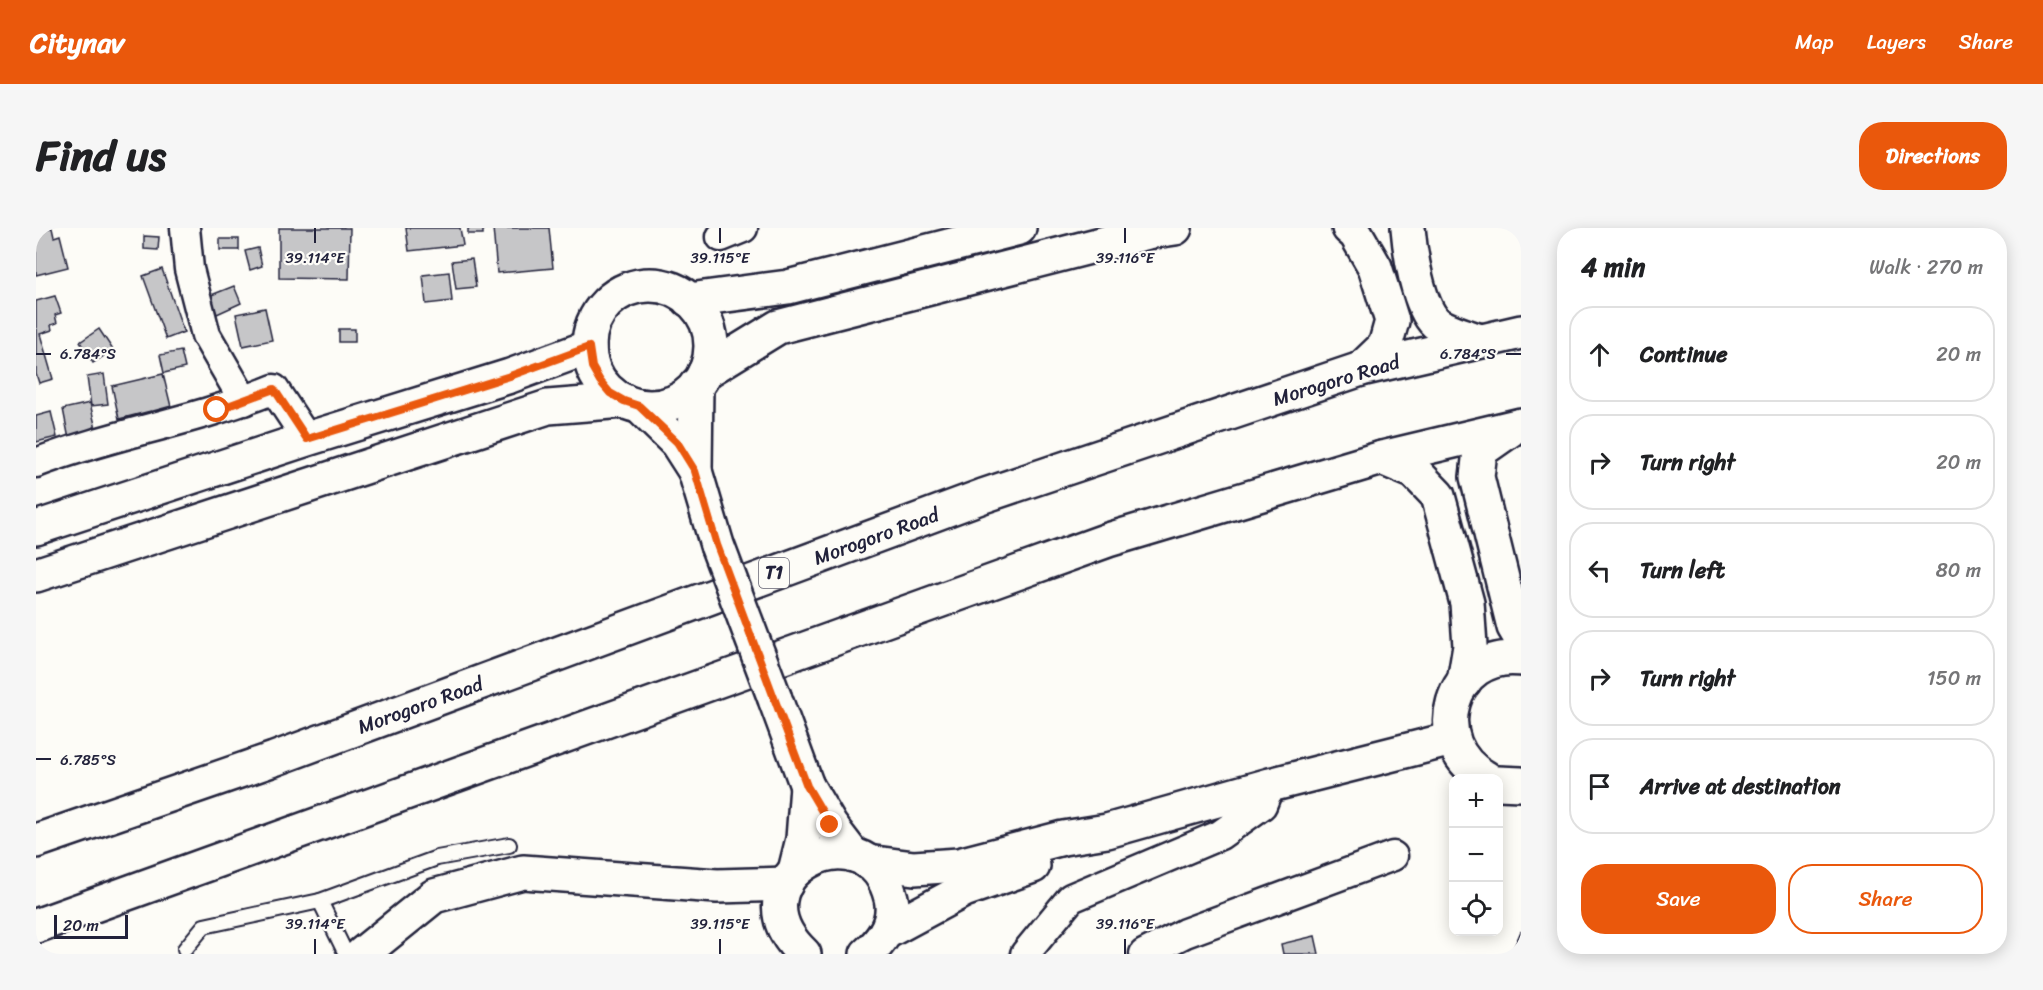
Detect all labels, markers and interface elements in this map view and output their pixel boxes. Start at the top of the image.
text: Citynav [30,18,124,67]
text: Map [1795,23,1834,61]
text: Layers [1867,23,1926,61]
text: Share [1959,23,2013,61]
text: Find us [36,119,166,193]
button: Directions [1859,122,2007,190]
text: 4 min [1581,244,1645,290]
text: 39.114°E [286,245,346,271]
text: 39.115°E [691,245,751,271]
text: 39.116°E [1096,245,1156,271]
text: Walk · 270 m [1869,250,1983,285]
text: Continue [1640,335,1728,374]
text: 20 m [1936,337,1981,372]
icon: ahead [1583,338,1616,371]
text: 6.784°S [60,341,117,367]
text: 6.784°S [1440,341,1497,367]
street label: Morogoro Road [1268,344,1405,416]
route start [203,396,229,422]
text: Turn right [1640,443,1735,482]
text: 20 m [1936,445,1981,480]
icon: right [1583,446,1616,479]
street label: Morogoro Road [809,497,945,575]
text: Turn left [1640,551,1725,590]
text: 80 m [1936,553,1981,588]
icon: left [1583,554,1616,587]
road number: T1 [759,558,789,588]
text: Turn right [1640,659,1735,698]
text: 150 m [1927,661,1981,696]
icon: right [1583,662,1616,695]
street label: Morogoro Road [353,666,489,744]
text: 6.785°S [60,747,116,773]
text: Arrive at destination [1640,767,1841,806]
icon: arrive [1583,770,1616,803]
map controls [1449,774,1503,936]
button: + [1449,774,1503,828]
route end [816,811,842,837]
button: − [1449,828,1503,882]
button: Save [1581,864,1776,934]
button: Share [1788,864,1983,934]
button: locate [1449,882,1503,936]
text: 20 m [63,911,99,940]
text: 39.114°E [286,911,346,937]
text: 39.115°E [691,911,751,937]
text: 39.116°E [1096,911,1156,937]
scale bar [54,912,128,940]

